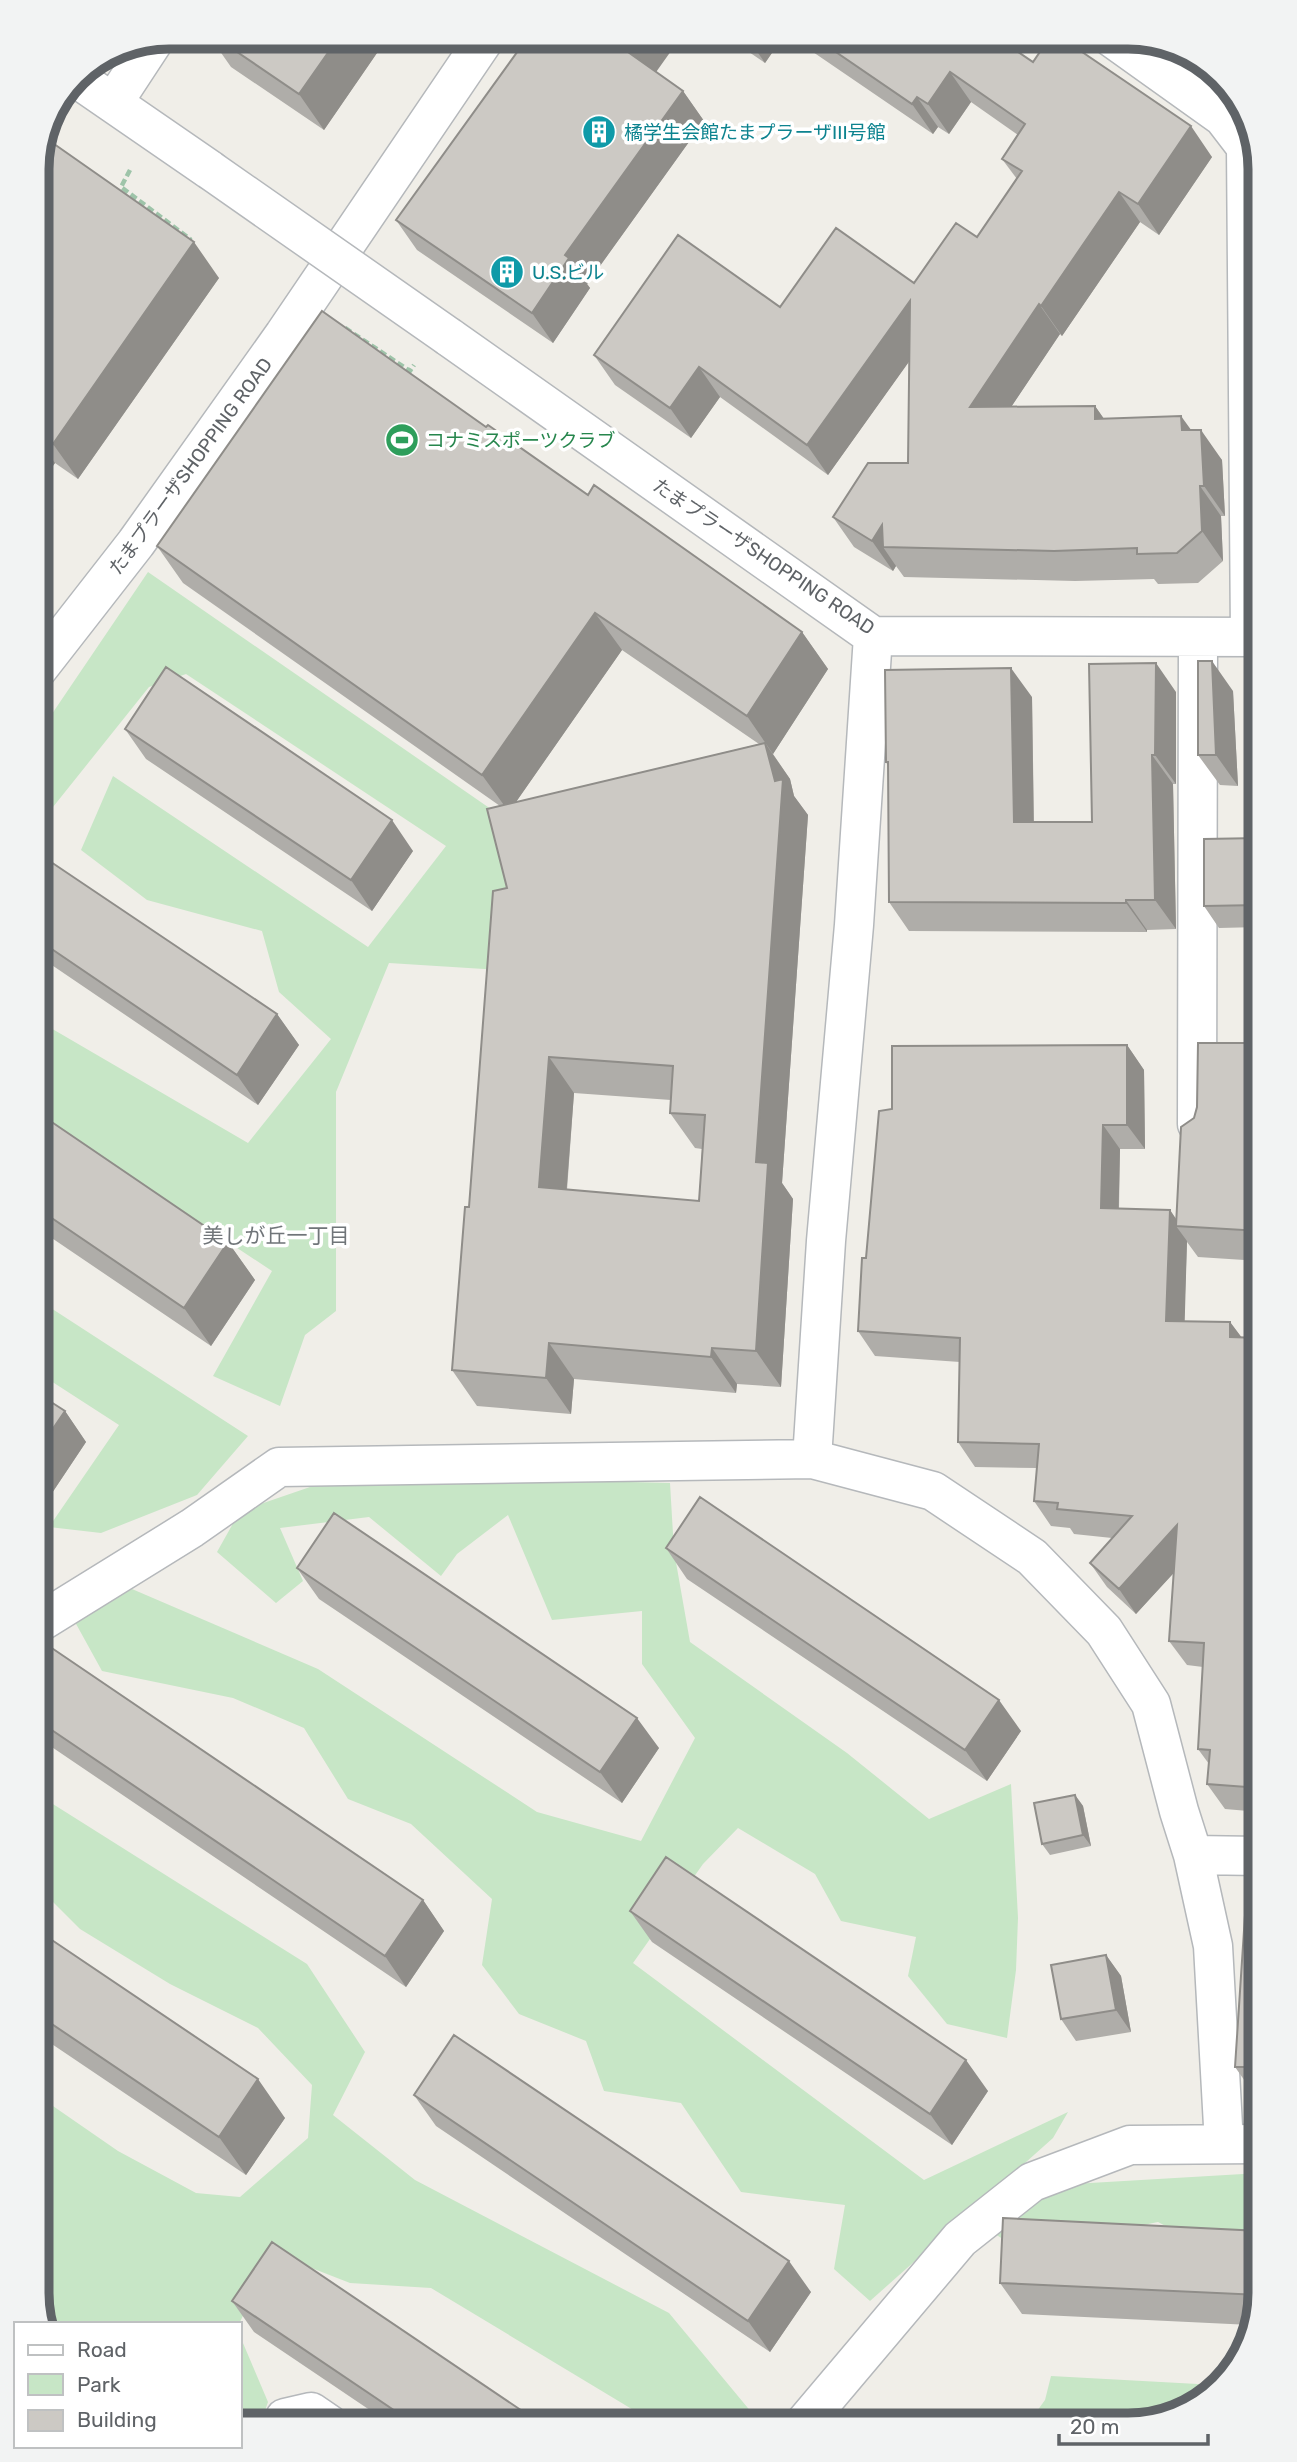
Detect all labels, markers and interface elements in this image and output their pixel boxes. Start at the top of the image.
building icon: 橘学生会館たまプラーザIII号館 [580,113,618,151]
place label: 橘学生会館たまプラーザIII号館 [624,121,886,144]
building icon: U.S.ビル [488,253,526,291]
place label: U.S.ビル [532,261,604,284]
street label: たまプラーザSHOPPING ROAD [104,353,277,579]
sports icon: コナミスポーツクラブ [383,421,421,459]
place label: コナミスポーツクラブ [426,429,616,452]
street label: たまプラーザSHOPPING ROAD [648,473,879,639]
district label: 美しが丘一丁目 [203,1223,350,1248]
legend [14,2322,242,2448]
text: Road [77,2337,127,2362]
text: Park [77,2372,121,2397]
scale bar [1059,2402,1208,2446]
text: Building [77,2407,157,2432]
text: 20 m [1070,2414,1119,2439]

